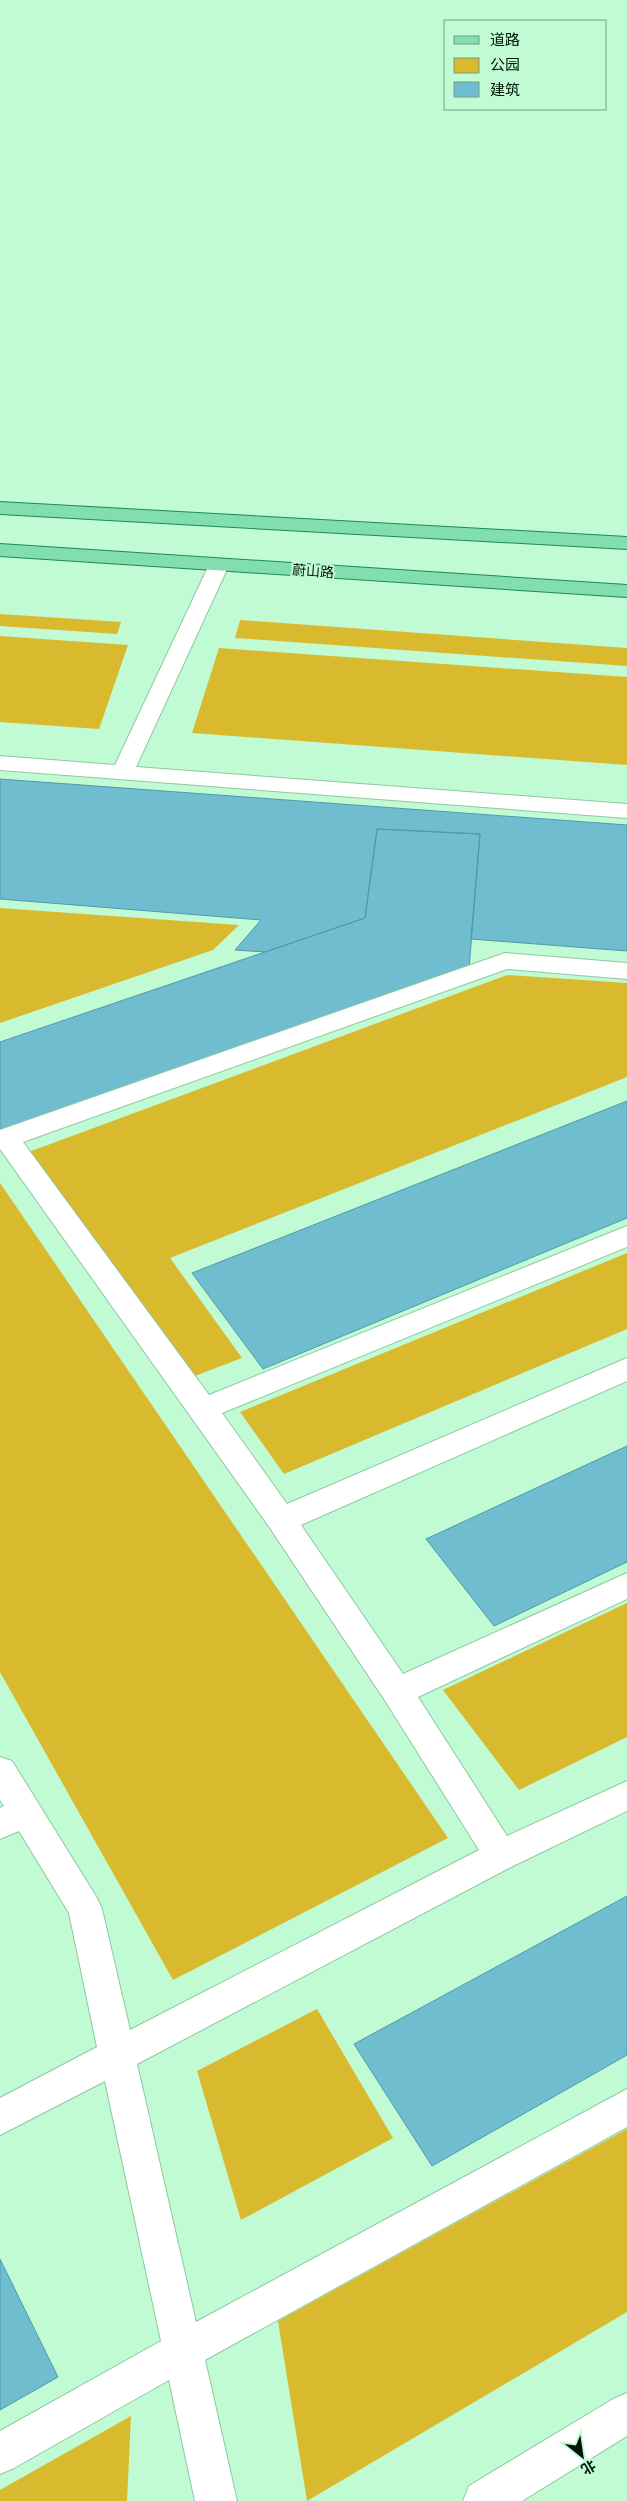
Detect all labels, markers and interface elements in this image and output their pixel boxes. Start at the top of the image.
legend [444,20,607,110]
text: 道路 [490,29,520,50]
text: 公园 [490,54,520,75]
text: 建筑 [490,79,520,100]
street label: 蔚山路 [291,561,335,581]
north arrow [557,2431,607,2481]
text: 北 [578,2456,599,2479]

